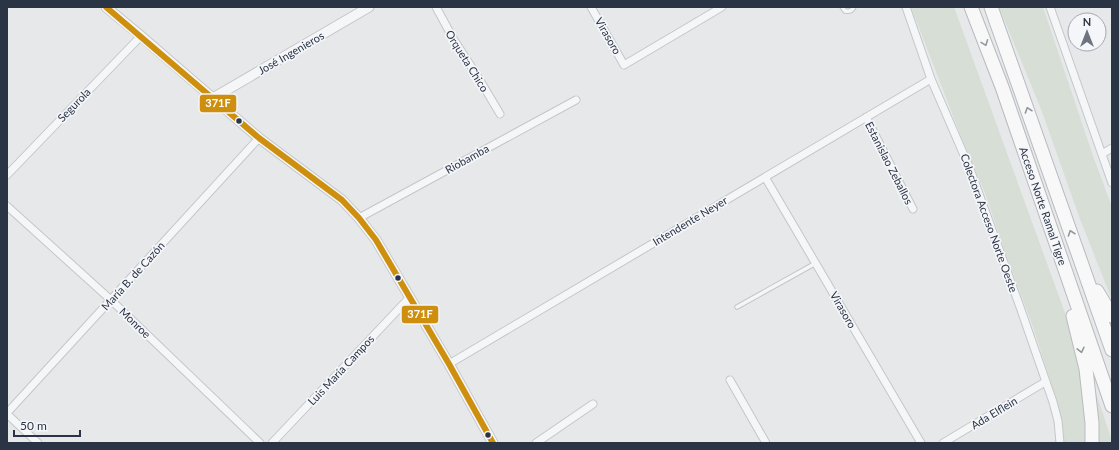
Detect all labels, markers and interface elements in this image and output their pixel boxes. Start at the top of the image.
north arrow [1067,12,1107,52]
street label: Virasoro [593,15,624,57]
text: N [1083,15,1091,28]
street label: Orqueta Chico [443,27,492,94]
street label: José Ingenieros [255,28,326,77]
one-way arrow [981,40,989,47]
street label: Segurola [54,85,93,124]
line badge: 371F [199,94,237,113]
text: 371F [205,96,231,109]
one-way arrow [1024,107,1032,114]
unlabelled marker [234,116,244,126]
street label: Estanislao Zeballos [863,119,916,207]
street label: Riobamba [443,141,491,176]
street label: Acceso Norte Ramal Tigre [1017,145,1070,267]
street label: Colectora Acceso Norte Oeste [958,152,1021,294]
street label: Intendente Neyer [650,193,729,248]
one-way arrow [1067,230,1076,237]
street label: María B. de Cazón [98,239,167,313]
unlabelled marker [393,273,403,283]
street label: Virasoro [828,289,859,331]
street label: Monroe [117,305,154,341]
line badge: 371F [401,305,439,324]
text: 371F [407,307,433,320]
street label: Luis María Campos [305,332,377,407]
one-way arrow [1077,347,1085,353]
street label: Ada Elflein [968,394,1019,431]
scale bar [14,412,80,438]
text: 50 m [20,418,47,433]
unlabelled marker [483,430,493,440]

